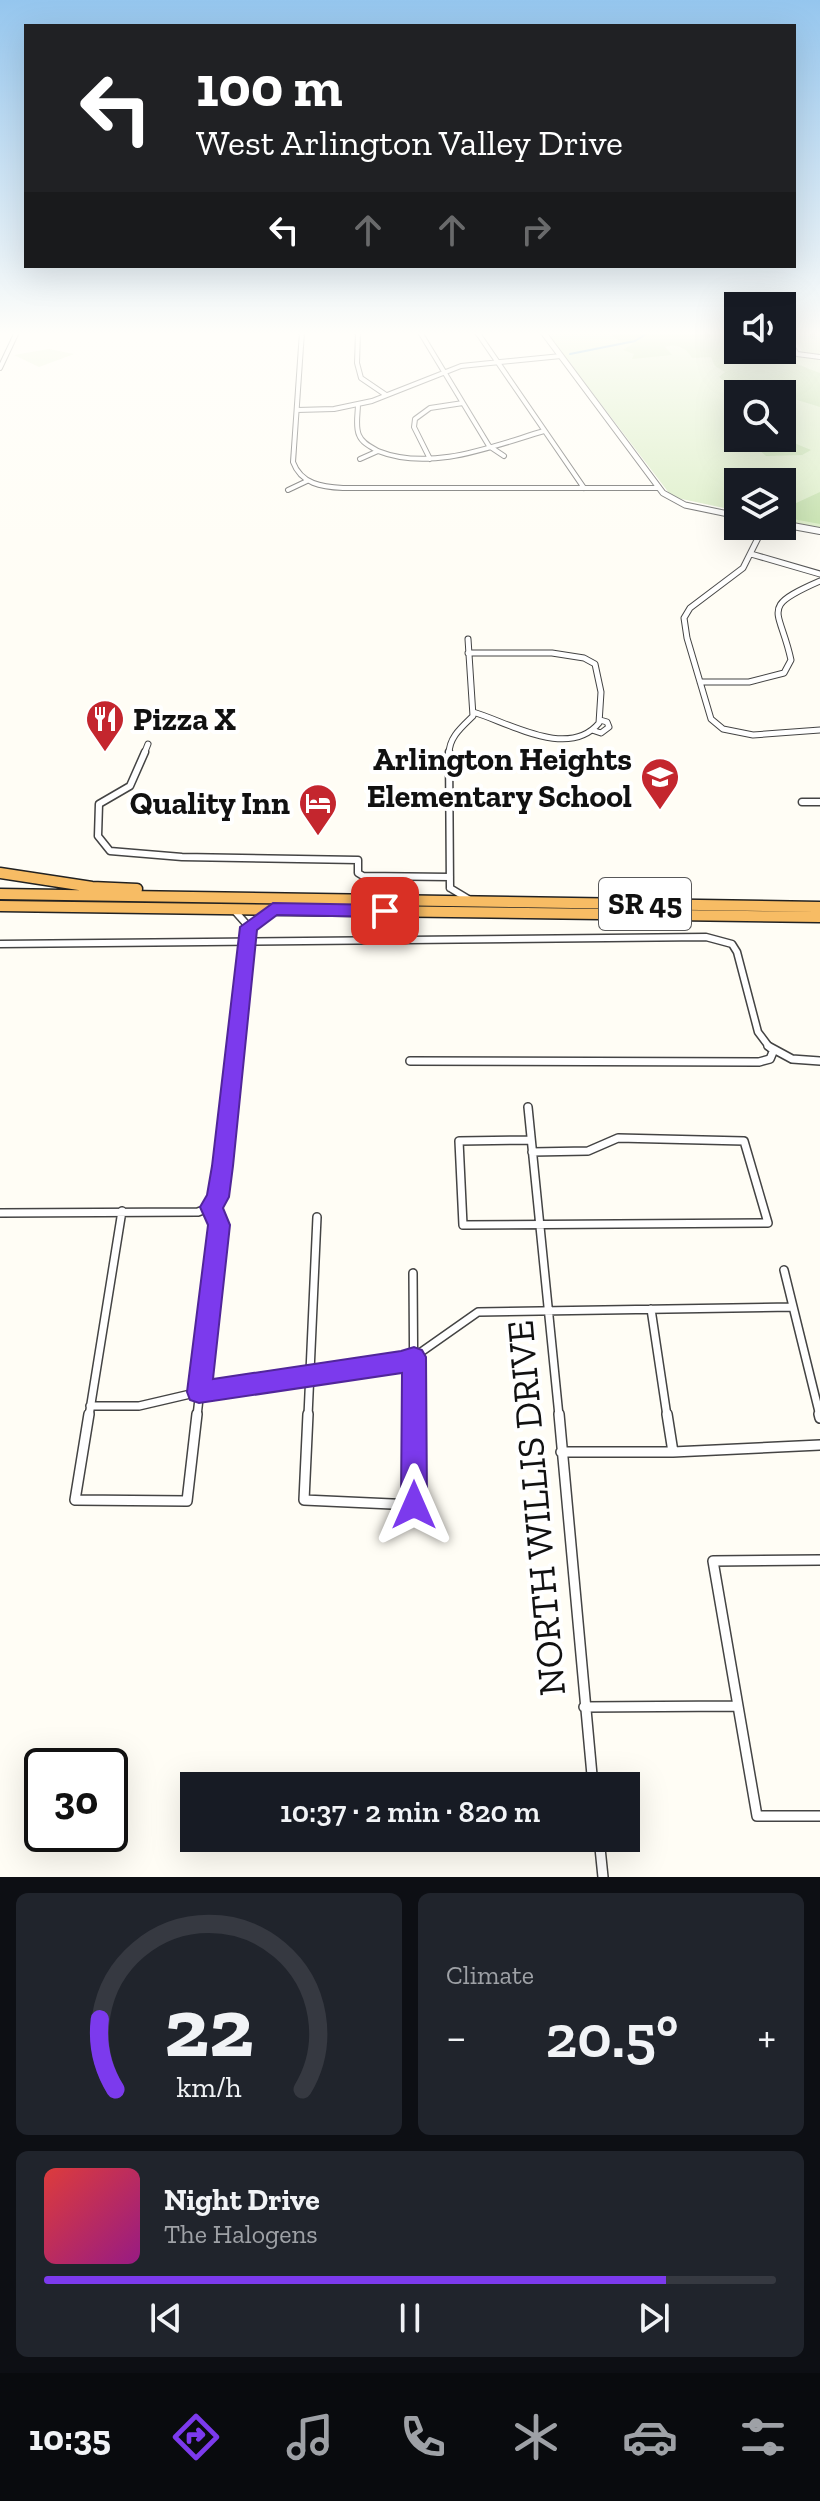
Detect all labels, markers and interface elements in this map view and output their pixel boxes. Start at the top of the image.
text: 100 m [196,53,343,120]
icon: left [64,56,168,160]
text: West Arlington Valley Drive [196,121,623,164]
icon: left [262,208,306,252]
icon: ahead [346,208,390,252]
icon: ahead [430,208,474,252]
icon: right [514,208,558,252]
map controls [724,292,796,540]
button: sound [724,292,796,364]
button: search [724,380,796,452]
button: layers [724,468,796,540]
restaurant icon: Pizza X [84,698,126,753]
place label: Pizza X [133,700,236,738]
place label: Arlington Heights Elementary School [367,740,632,815]
school or university icon: Arlington Heights Elementary School [639,756,681,811]
hotel icon: Quality Inn [297,782,339,837]
place label: Quality Inn [130,784,290,822]
pin [351,877,419,945]
road number: SR 45 [599,878,691,930]
icon: arrive [363,889,407,933]
street label: NORTH WILLIS DRIVE [497,1318,575,1698]
position arrow [372,1463,456,1547]
speed limit sign: 30 [24,1748,128,1852]
text: 10:37 · 2 min · 820 m [280,1794,540,1830]
text: Climate [446,1959,534,1991]
text: 22 [164,1977,254,2077]
text: 20.5° [545,2000,679,2072]
text: − [446,2010,467,2063]
text: + [757,2010,776,2063]
text: km/h [176,2070,242,2104]
text: Night Drive [164,2182,320,2218]
text: The Halogens [164,2218,318,2250]
icon: previous [144,2296,188,2340]
icon: pause [388,2296,432,2340]
icon: next [632,2296,676,2340]
icon: directions [168,2409,224,2465]
icon: music [282,2409,338,2465]
icon: phone [395,2409,451,2465]
icon: climate [508,2409,564,2465]
icon: car [622,2409,678,2465]
icon: filters [735,2409,791,2465]
text: 10:35 [29,2416,111,2459]

